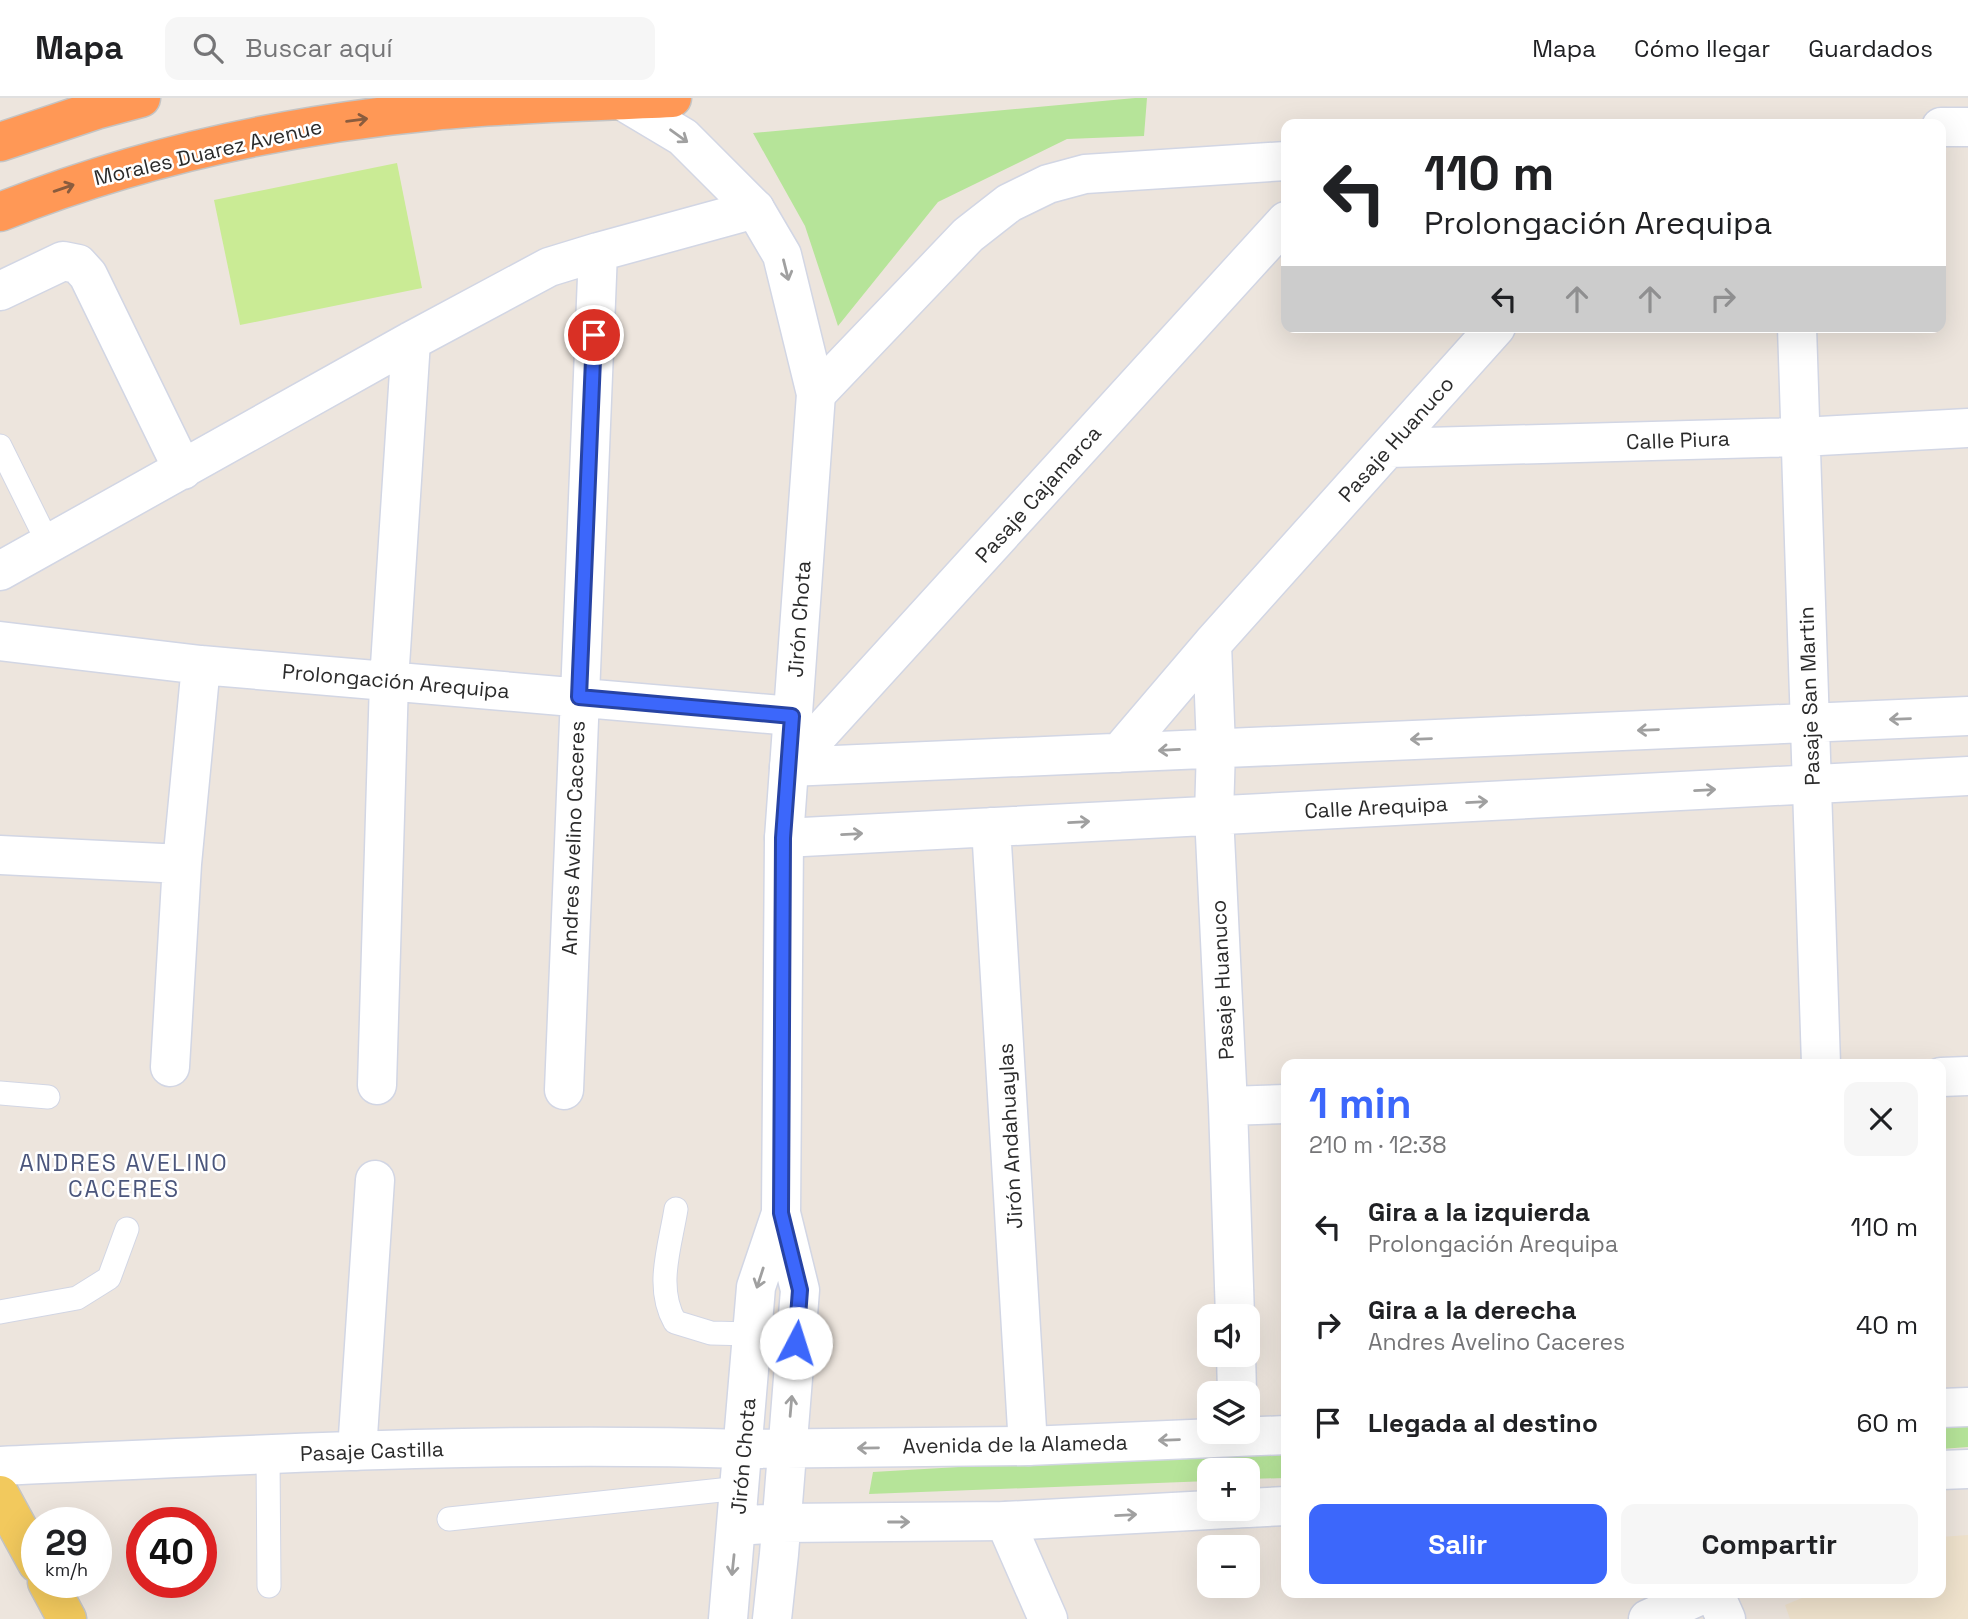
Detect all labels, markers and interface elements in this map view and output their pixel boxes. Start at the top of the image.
search box [165,17,655,80]
text: Mapa [35,27,123,69]
icon: search [189,29,227,67]
text: Buscar aquí [245,31,393,65]
text: Mapa [1532,33,1596,64]
text: Cómo llegar [1634,33,1770,64]
text: Guardados [1808,33,1933,64]
street label: Morales Duarez Avenue [91,113,325,191]
one-way arrow [345,114,367,127]
one-way arrow [669,129,688,143]
text: 110 m [1424,142,1554,204]
icon: left [1309,147,1400,238]
one-way arrow [52,181,74,193]
text: Prolongación Arequipa [1424,203,1772,243]
one-way arrow [780,258,793,281]
icon: left [1485,280,1523,318]
icon: ahead [1558,280,1596,318]
icon: ahead [1631,280,1669,318]
icon: right [1704,280,1742,318]
pin [564,305,624,365]
icon: arrive [575,316,613,354]
street label: Pasaje Huanuco [1332,370,1460,508]
street label: Pasaje Cajamarca [969,420,1107,568]
street label: Calle Piura [1626,425,1730,455]
street label: Jirón Chota [781,560,817,678]
street label: Pasaje San Martin [1792,606,1826,786]
street label: Prolongación Arequipa [281,658,511,704]
one-way arrow [1889,713,1912,726]
street label: Andres Avelino Caceres [555,720,591,956]
one-way arrow [1637,724,1660,737]
one-way arrow [1409,733,1432,746]
one-way arrow [1158,744,1181,757]
one-way arrow [1693,783,1716,796]
street label: Calle Arequipa [1304,790,1448,824]
one-way arrow [1466,795,1489,808]
one-way arrow [1067,815,1090,828]
one-way arrow [840,827,862,840]
street label: Pasaje Huanuco [1204,899,1240,1061]
street label: Jirón Andahuaylas [992,1042,1028,1230]
text: 1 min [1309,1077,1412,1130]
button: close [1844,1082,1918,1156]
text: 210 m · 12:38 [1309,1130,1447,1160]
district label: ANDRES AVELINO CACERES [19,1148,229,1204]
text: Gira a la izquierda [1368,1195,1590,1229]
icon: left [1309,1208,1347,1246]
text: 110 m [1851,1210,1918,1244]
text: Prolongación Arequipa [1368,1229,1618,1259]
one-way arrow [752,1267,765,1289]
text: Gira a la derecha [1368,1293,1577,1327]
map controls [1197,1304,1260,1598]
button: sound [1197,1304,1260,1367]
position arrow [759,1306,833,1380]
icon: right [1309,1306,1347,1344]
text: 40 m [1856,1308,1918,1342]
text: Andres Avelino Caceres [1368,1327,1625,1357]
button: layers [1197,1381,1260,1444]
one-way arrow [785,1395,798,1418]
street label: Jirón Chota [724,1397,762,1515]
icon: arrive [1309,1404,1347,1442]
text: Llegada al destino [1368,1406,1598,1440]
text: 60 m [1856,1406,1918,1440]
street label: Avenida de la Alameda [902,1429,1128,1459]
one-way arrow [1158,1433,1181,1446]
street label: Pasaje Castilla [300,1435,444,1467]
one-way arrow [857,1441,880,1455]
button: + [1197,1458,1260,1521]
button: Salir [1309,1504,1607,1584]
button: Compartir [1621,1504,1918,1584]
speed limit sign: 40 [126,1507,217,1598]
one-way arrow [1114,1508,1137,1521]
one-way arrow [887,1515,910,1529]
text: 29 [45,1521,88,1565]
button: − [1197,1535,1260,1598]
one-way arrow [726,1553,739,1576]
text: km/h [45,1558,88,1581]

